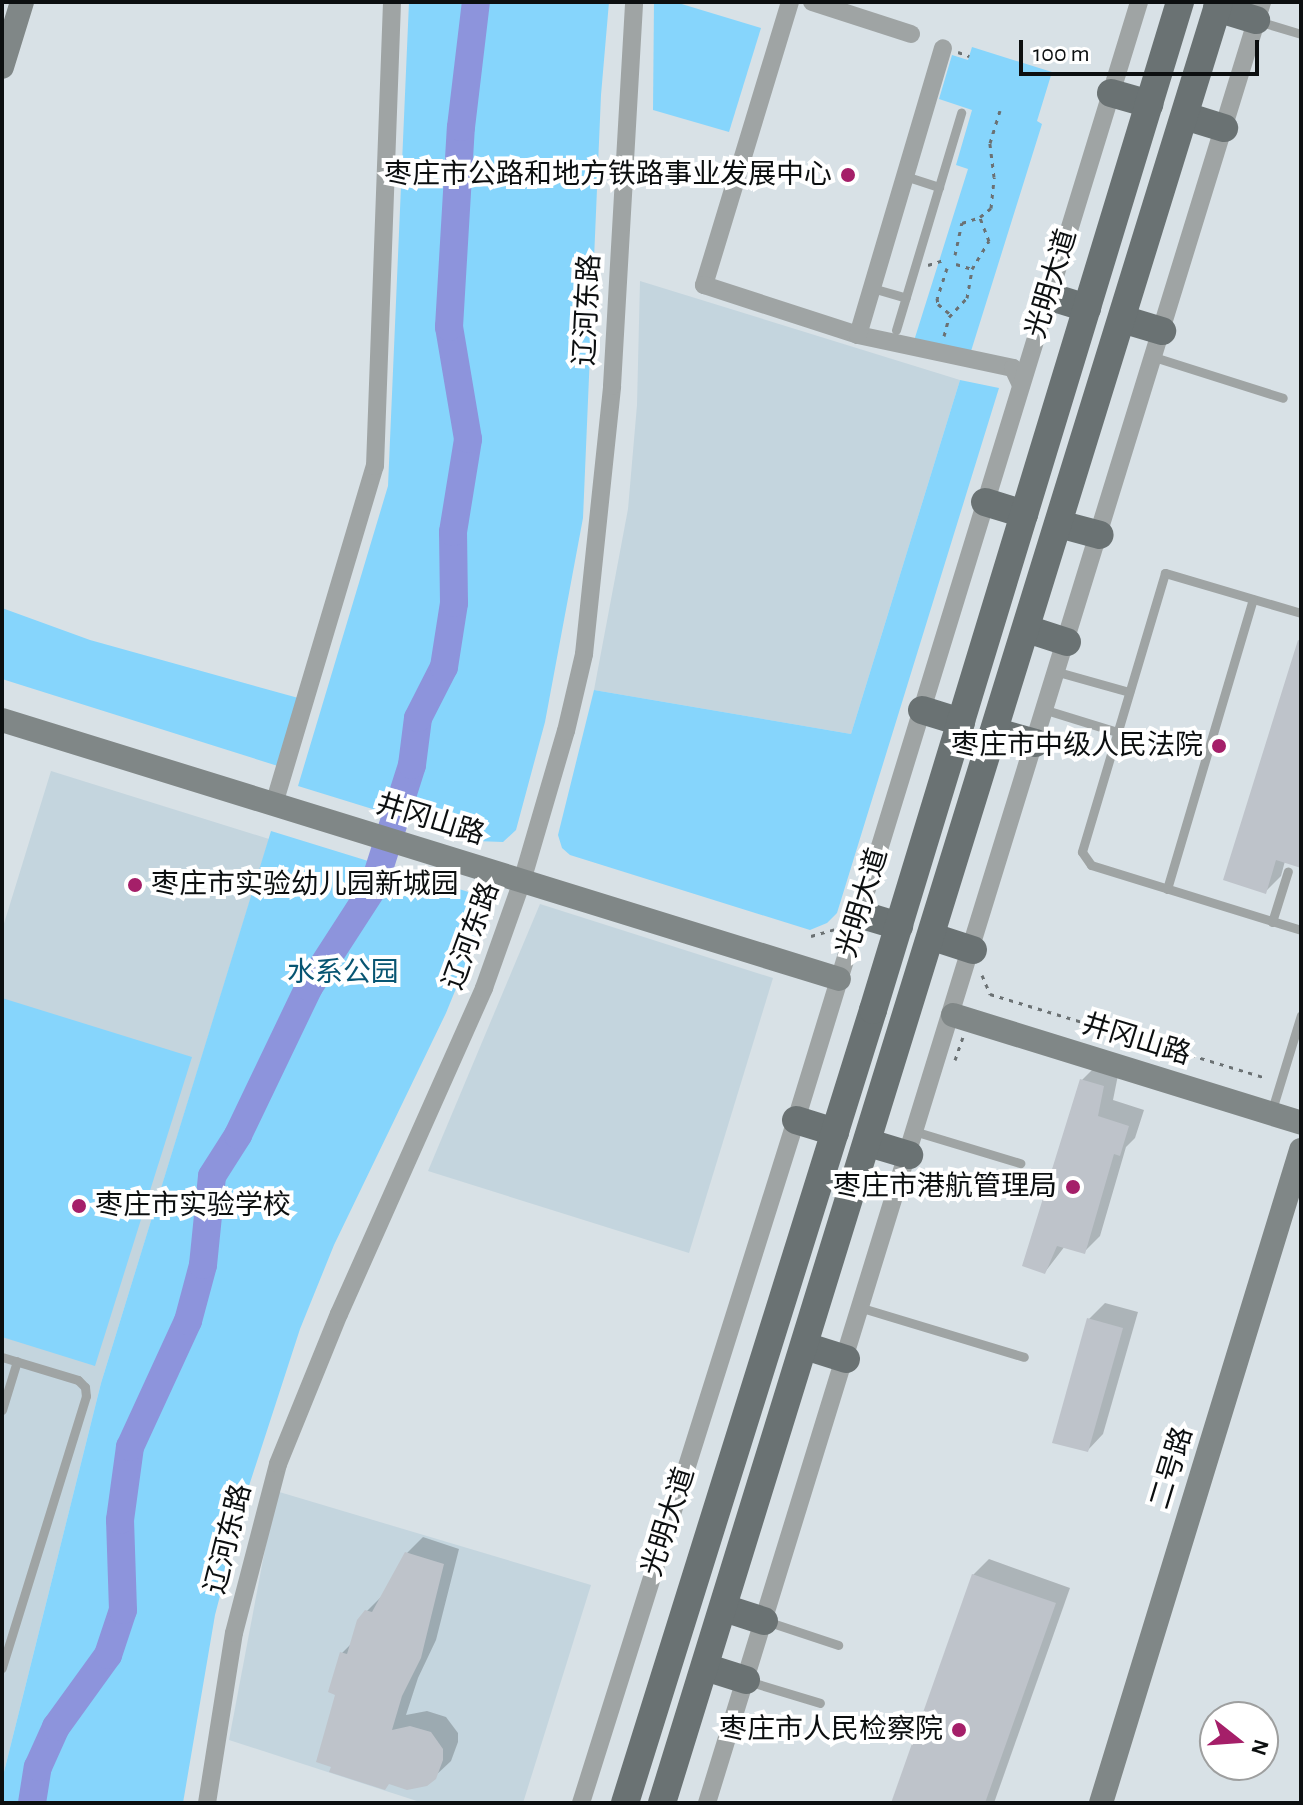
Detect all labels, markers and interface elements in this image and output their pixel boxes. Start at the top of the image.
scale bar [1023,24,1263,74]
text: 100 m [1033,42,1090,66]
place label: 枣庄市公路和地方铁路事业发展中心 [384,158,832,192]
marker: 枣庄市公路和地方铁路事业发展中心 [839,166,857,184]
street label: 光明大道 [1020,226,1084,342]
street label: 辽河东路 [568,253,608,367]
place label: 枣庄市中级人民法院 [951,729,1203,763]
marker: 枣庄市中级人民法院 [1210,737,1228,755]
street label: 井冈山路 [372,788,488,852]
street label: 光明大道 [831,845,895,961]
place label: 枣庄市实验幼儿园新城园 [151,868,459,902]
marker: 枣庄市实验幼儿园新城园 [126,876,144,894]
street label: 辽河东路 [437,878,507,994]
park label: 水系公园 [287,956,399,990]
street label: 井冈山路 [1078,1008,1194,1072]
place label: 枣庄市港航管理局 [833,1170,1057,1204]
marker: 枣庄市港航管理局 [1064,1178,1082,1196]
place label: 枣庄市实验学校 [95,1189,291,1223]
marker: 枣庄市实验学校 [70,1197,88,1215]
street label: 二号路 [1144,1423,1200,1513]
street label: 光明大道 [636,1464,702,1580]
street label: 辽河东路 [199,1481,259,1597]
north arrow [1199,1701,1279,1781]
place label: 枣庄市人民检察院 [719,1713,943,1747]
marker: 枣庄市人民检察院 [950,1721,968,1739]
text: N [1247,1737,1273,1758]

